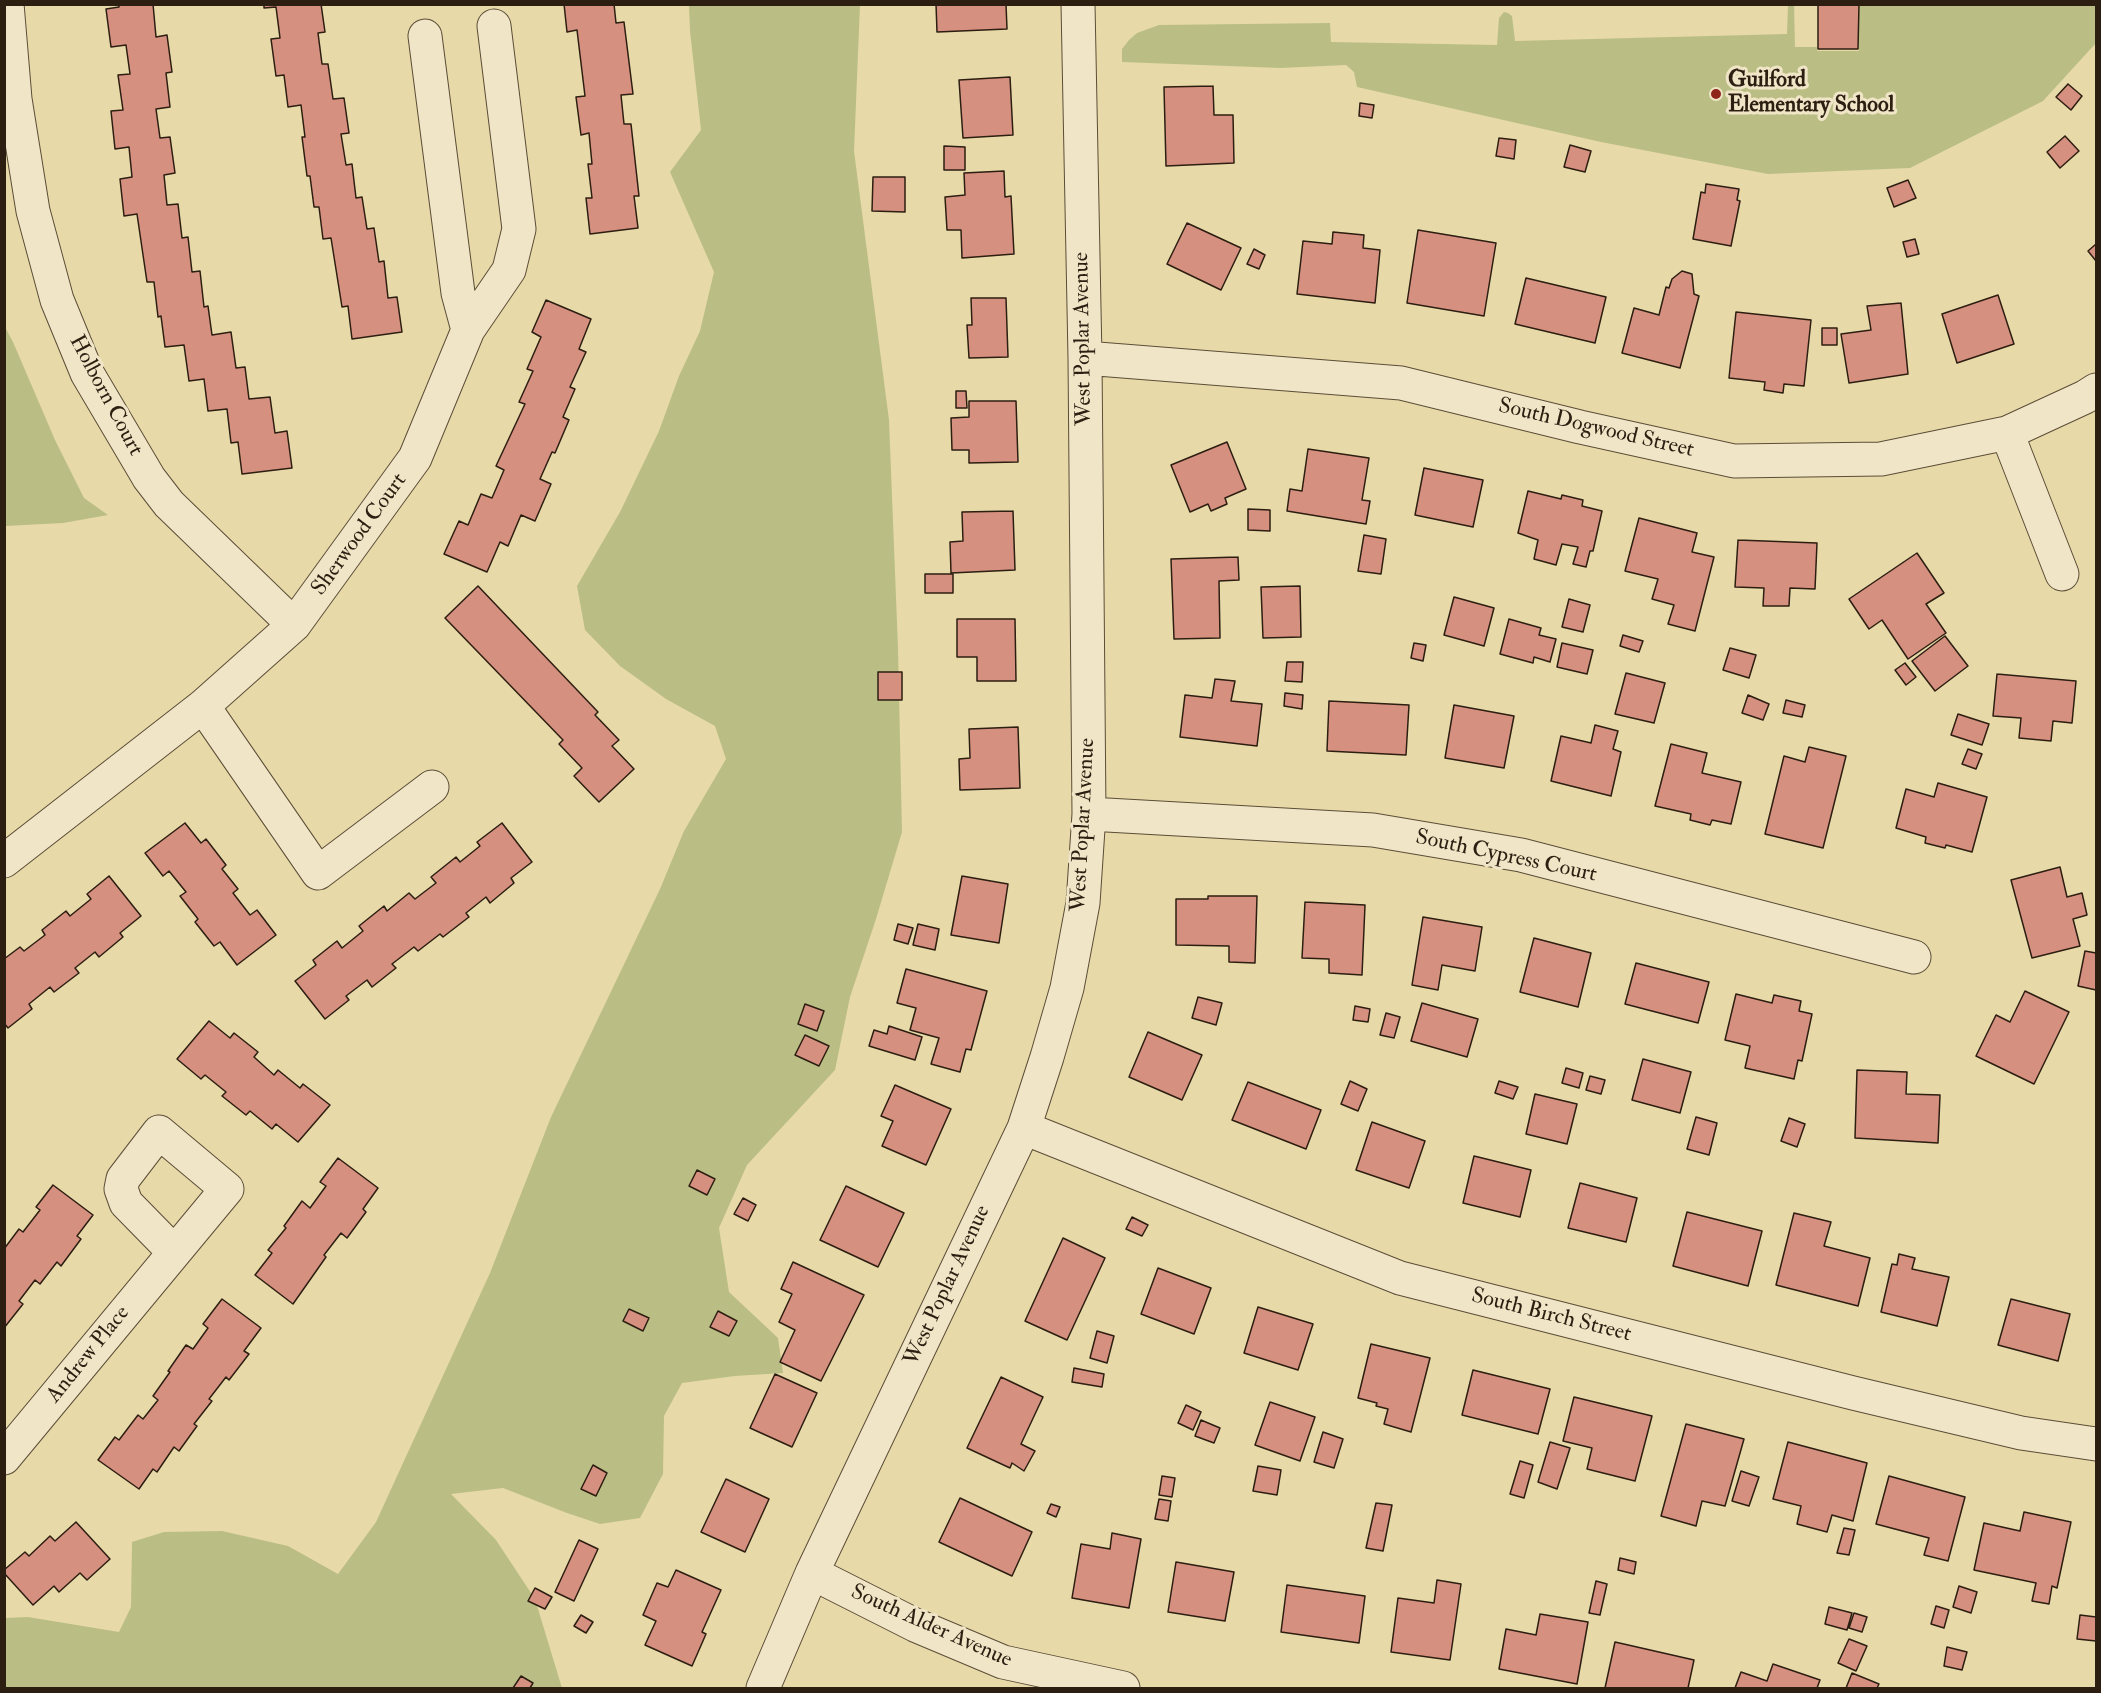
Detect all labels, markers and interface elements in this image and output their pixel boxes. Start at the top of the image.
place label: Guilford Elementary School [1728,68,1894,119]
marker: Guilford Elementary School [1709,87,1723,101]
street label: West Poplar Avenue [1069,252,1099,426]
street label: Holborn Court [62,331,148,461]
street label: South Dogwood Street [1496,394,1696,464]
street label: Sherwood Court [307,469,413,601]
street label: West Poplar Avenue [1066,737,1102,913]
street label: South Cypress Court [1413,825,1599,889]
street label: West Poplar Avenue [899,1202,997,1370]
street label: South Birch Street [1468,1283,1634,1349]
street label: Andrew Place [42,1301,136,1409]
street label: South Alder Avenue [846,1580,1016,1674]

